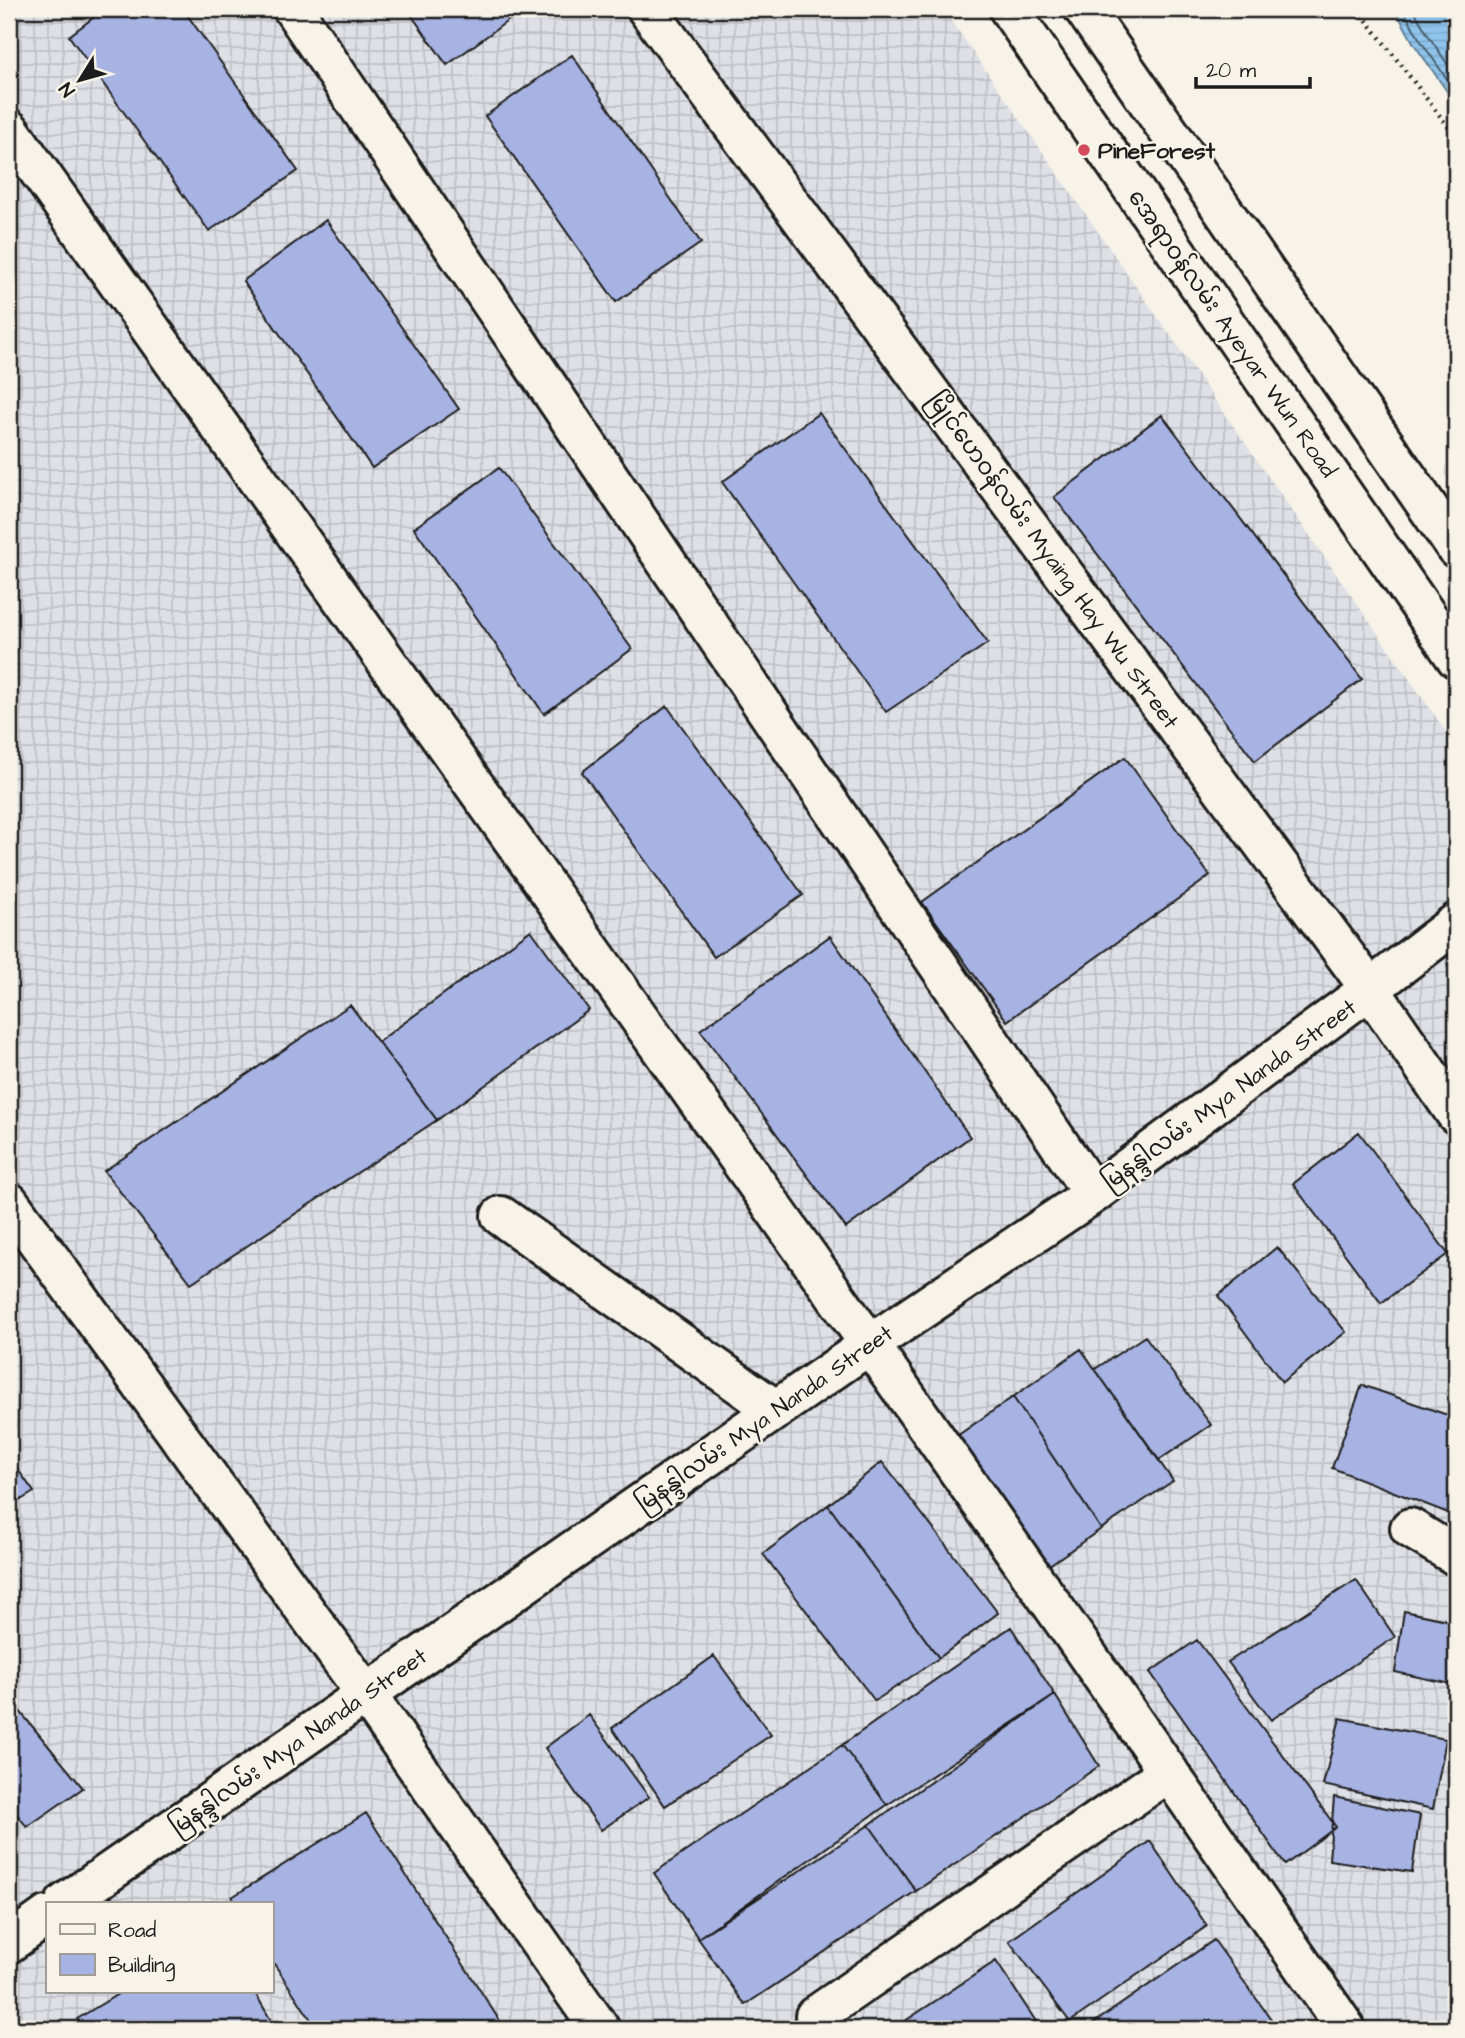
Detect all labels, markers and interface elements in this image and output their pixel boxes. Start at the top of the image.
north arrow [46,46,116,116]
scale bar [1196,46,1309,90]
text: 20 m [1206,56,1257,85]
text: N [53,76,82,102]
place label: PineForest [1098,135,1216,167]
marker: PineForest [1076,142,1092,158]
street label: အေရာဝန်လမ်း Ayeyar Wun Road [1118,182,1345,485]
street label: မြိုင်ဟေဝန်လမ်း Myaing Hay Wu Street [918,385,1188,737]
street label: မြနန္ဒါလမ်း Mya Nanda Street [1095,990,1365,1200]
street label: မြနန္ဒါလမ်း Mya Nanda Street [629,1316,902,1522]
street label: မြနန္ဒါလမ်း Mya Nanda Street [163,1639,436,1845]
legend [46,1902,273,1993]
text: Road [108,1916,156,1945]
text: Building [108,1951,176,1982]

